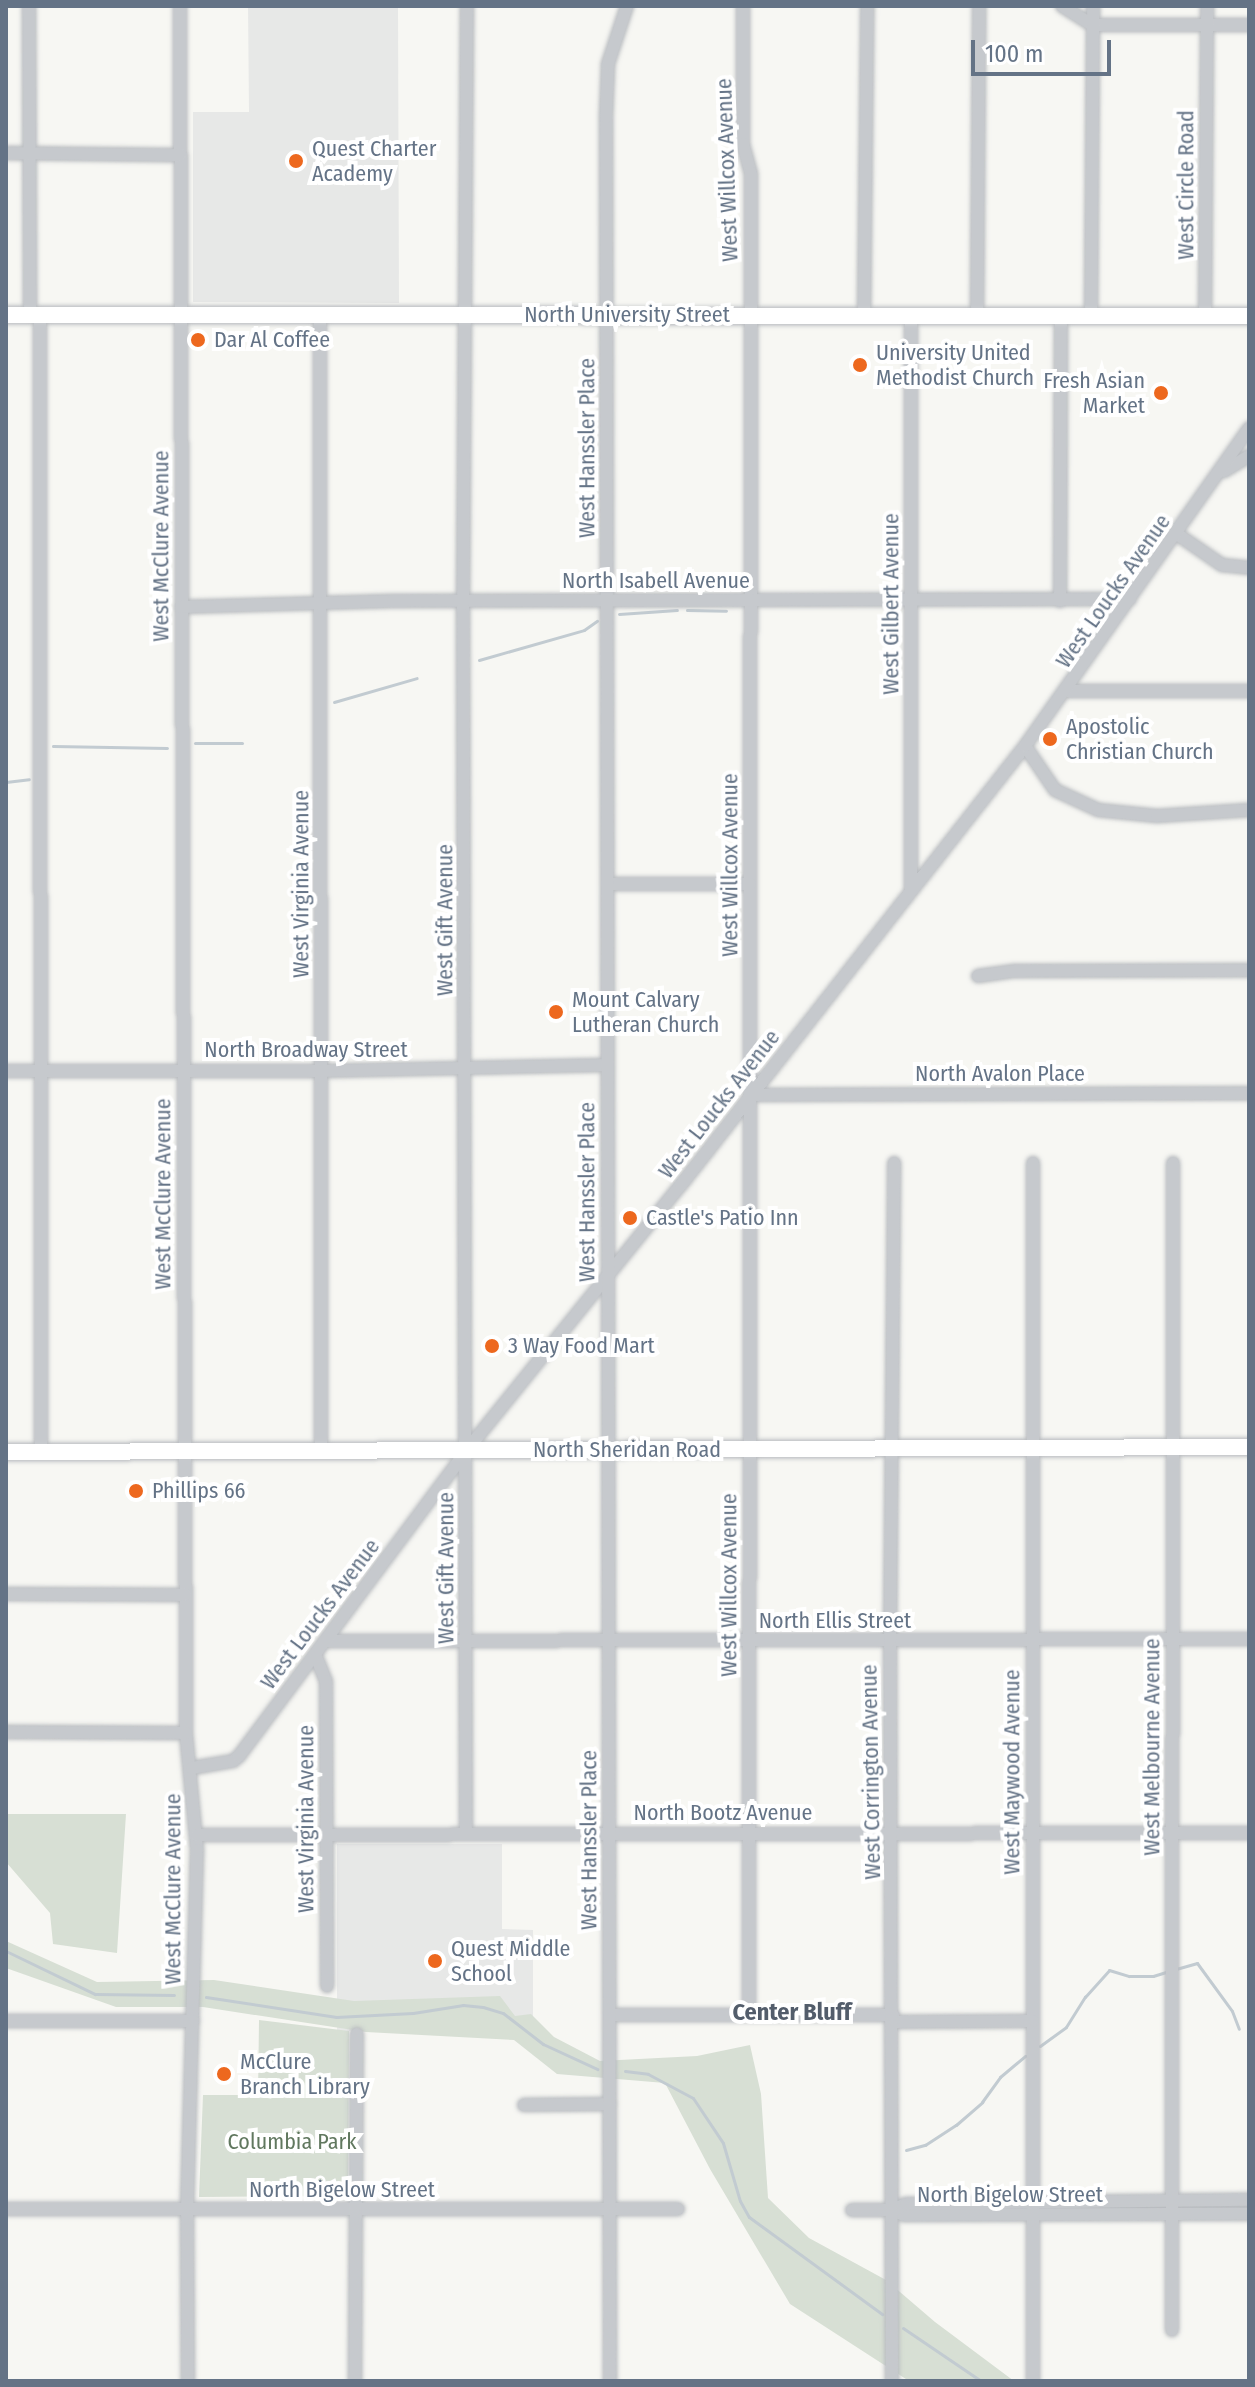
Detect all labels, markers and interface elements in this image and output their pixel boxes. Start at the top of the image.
scale bar [975,24,1115,74]
text: 100 m [985,40,1043,68]
street label: West Willcox Avenue [711,78,743,262]
street label: West Circle Road [1173,110,1199,260]
place label: Quest Charter Academy [312,135,436,186]
marker: Quest Charter Academy [287,152,305,170]
street label: North University Street [524,302,730,328]
place label: Dar Al Coffee [214,327,330,353]
marker: Dar Al Coffee [189,331,207,349]
place label: University United Methodist Church [876,339,1034,390]
marker: University United Methodist Church [851,356,869,374]
street label: West Hanssler Place [574,358,600,538]
place label: Fresh Asian Market [1043,367,1145,418]
marker: Fresh Asian Market [1152,384,1170,402]
street label: West McClure Avenue [148,450,174,642]
street label: West Loucks Avenue [1050,509,1176,673]
street label: West Gilbert Avenue [878,513,904,695]
street label: North Isabell Avenue [562,568,750,594]
place label: Apostolic Christian Church [1066,713,1214,764]
marker: Apostolic Christian Church [1041,730,1059,748]
street label: West Willcox Avenue [717,773,743,957]
street label: West Virginia Avenue [288,790,314,978]
street label: West Gift Avenue [432,844,458,996]
place label: Mount Calvary Lutheran Church [572,986,719,1038]
marker: Mount Calvary Lutheran Church [547,1003,565,1021]
street label: West Loucks Avenue [653,1024,785,1184]
street label: North Broadway Street [204,1037,408,1063]
street label: North Avalon Place [915,1061,1085,1087]
street label: West McClure Avenue [150,1098,176,1290]
street label: West Hanssler Place [574,1102,600,1282]
place label: Castle's Patio Inn [646,1205,799,1231]
marker: Castle's Patio Inn [621,1209,639,1227]
place label: 3 Way Food Mart [508,1333,655,1359]
marker: 3 Way Food Mart [483,1337,501,1355]
street label: North Sheridan Road [533,1437,721,1463]
place label: Phillips 66 [152,1478,245,1504]
marker: Phillips 66 [127,1482,145,1500]
street label: West Gift Avenue [433,1492,459,1644]
street label: West Willcox Avenue [716,1493,742,1677]
street label: West Loucks Avenue [255,1534,385,1694]
street label: North Ellis Street [759,1608,911,1634]
street label: West Melbourne Avenue [1139,1638,1165,1856]
street label: West Corrington Avenue [856,1664,886,1880]
street label: West Maywood Avenue [999,1669,1025,1875]
street label: West Virginia Avenue [293,1725,319,1913]
street label: West Hanssler Place [576,1750,602,1930]
street label: West McClure Avenue [160,1793,186,1985]
street label: North Bootz Avenue [634,1800,812,1826]
place label: Quest Middle School [451,1935,570,1986]
marker: Quest Middle School [426,1952,444,1970]
district label: Center Bluff [732,1999,852,2027]
place label: McClure Branch Library [240,2048,370,2100]
marker: McClure Branch Library [215,2065,233,2083]
park label: Columbia Park [228,2129,356,2155]
street label: North Bigelow Street [249,2177,435,2203]
street label: North Bigelow Street [917,2182,1103,2208]

